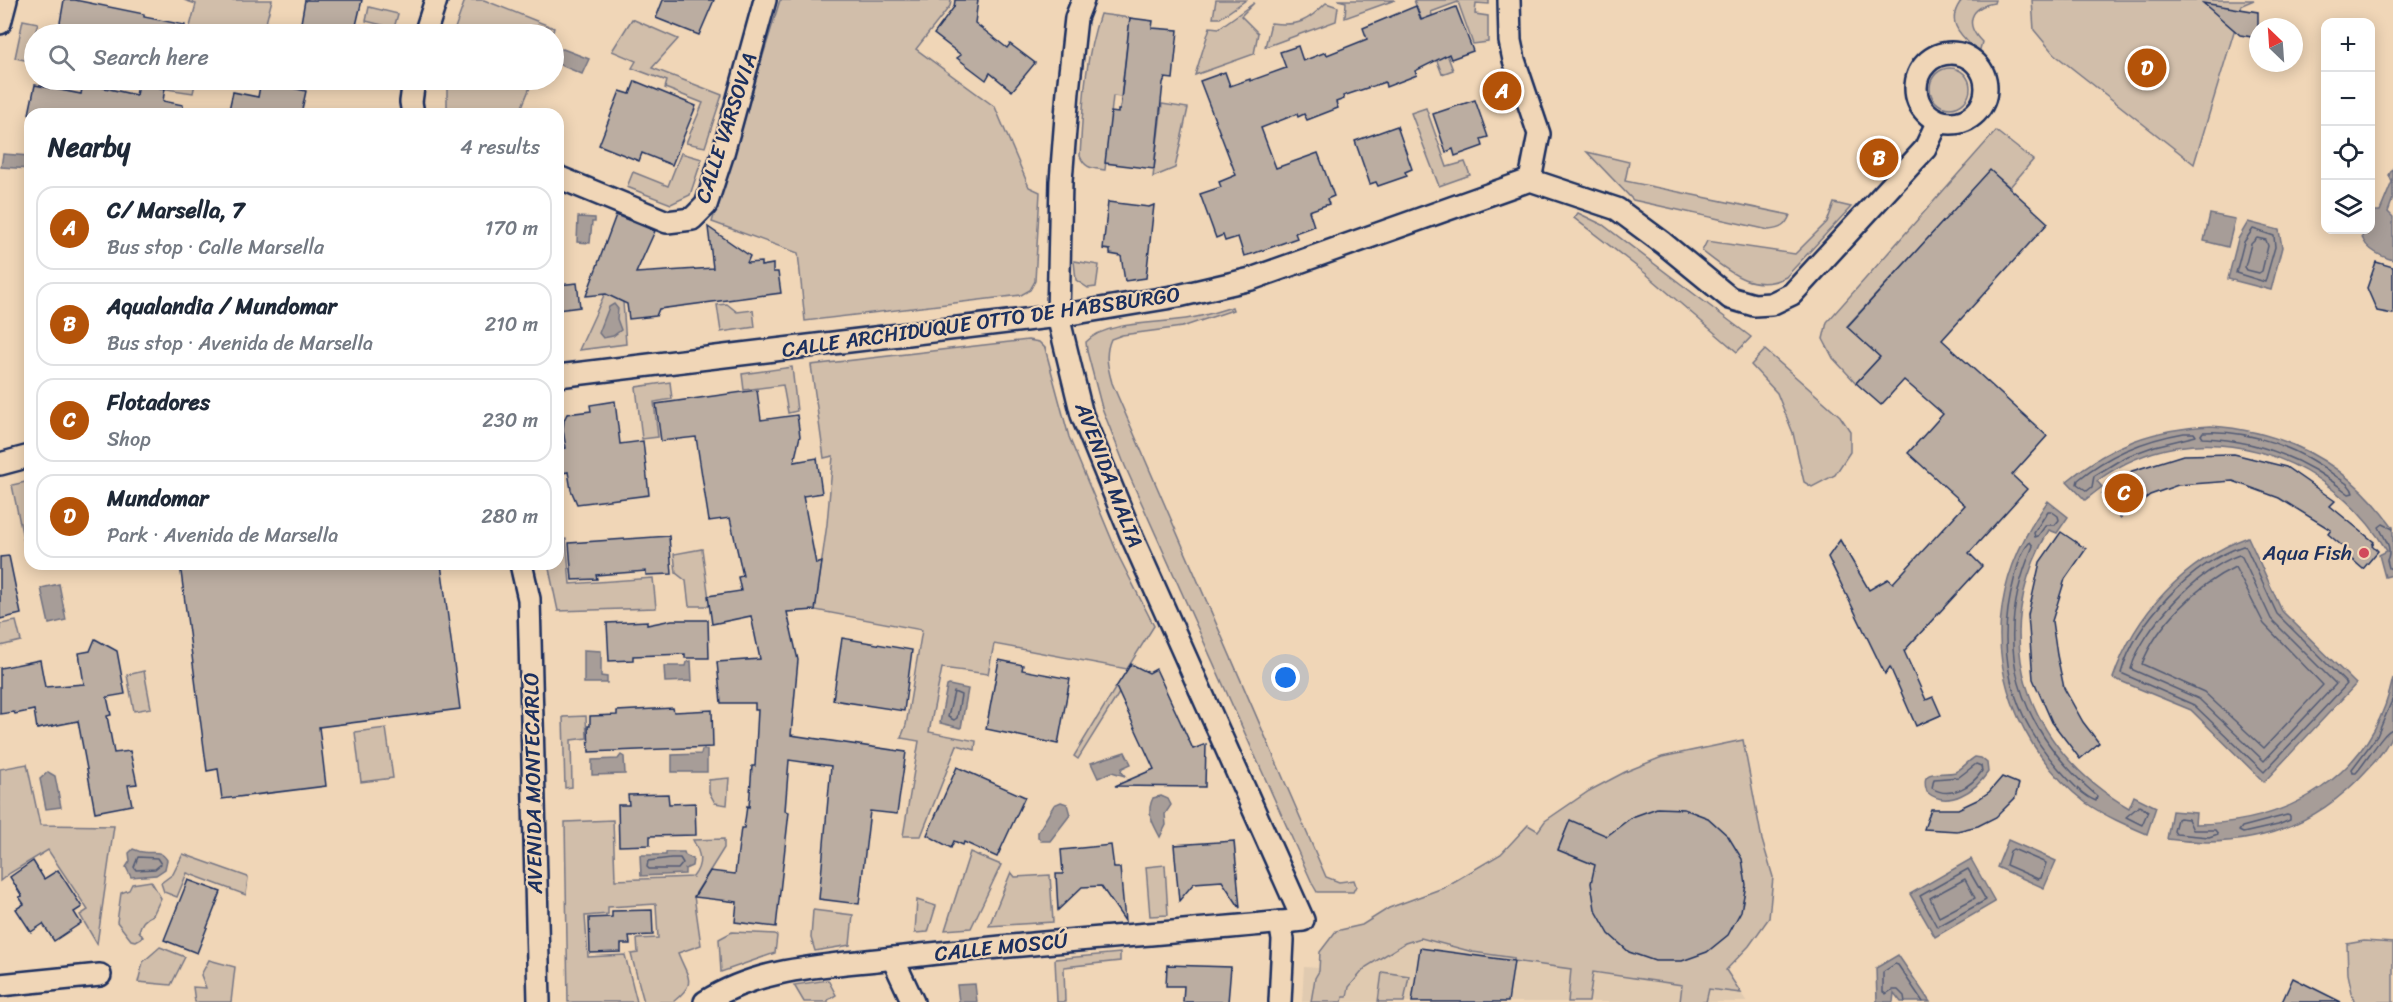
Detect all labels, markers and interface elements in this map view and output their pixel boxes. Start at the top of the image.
north arrow [2249,18,2303,72]
map controls [2321,18,2375,234]
button: + [2321,18,2375,72]
search box [24,24,564,90]
text: Search here [93,38,209,77]
icon: search [45,41,78,74]
pin: D [2128,46,2166,90]
street label: CALLE VARSOVIA [684,48,768,208]
pin: A [1482,68,1522,113]
button: − [2321,72,2375,126]
text: Nearby [48,124,130,170]
button: locate [2321,126,2375,180]
text: 4 results [460,130,540,165]
pin: B [1860,136,1898,180]
button: layers [2321,180,2375,234]
text: C/ Marsella, 7 [107,191,245,230]
text: A [63,211,76,246]
text: 170 m [485,211,538,246]
text: Bus stop · Calle Marsella [107,230,324,265]
street label: CALLE ARCHIDUQUE OTTO DE HABSBURGO [779,275,1183,369]
text: Aqualandia / Mundomar [107,287,337,326]
text: B [63,307,76,342]
text: 210 m [485,307,538,342]
text: Bus stop · Avenida de Marsella [107,326,373,361]
text: Flotadores [107,383,210,422]
street label: AVENIDA MALTA [1063,396,1154,553]
text: C [63,403,76,438]
text: 230 m [482,403,538,438]
text: Shop [107,422,151,457]
pin: C [2104,470,2144,516]
text: Mundomar [107,479,208,518]
text: D [64,499,75,534]
text: 280 m [481,499,538,534]
text: Park · Avenida de Marsella [107,518,338,553]
place label: Aqua Fish [2262,534,2352,572]
marker: Aqua Fish [2357,546,2371,560]
your location [1271,663,1300,692]
street label: AVENIDA MONTECARLO [512,672,554,895]
street label: CALLE MOSCÚ [932,921,1071,973]

